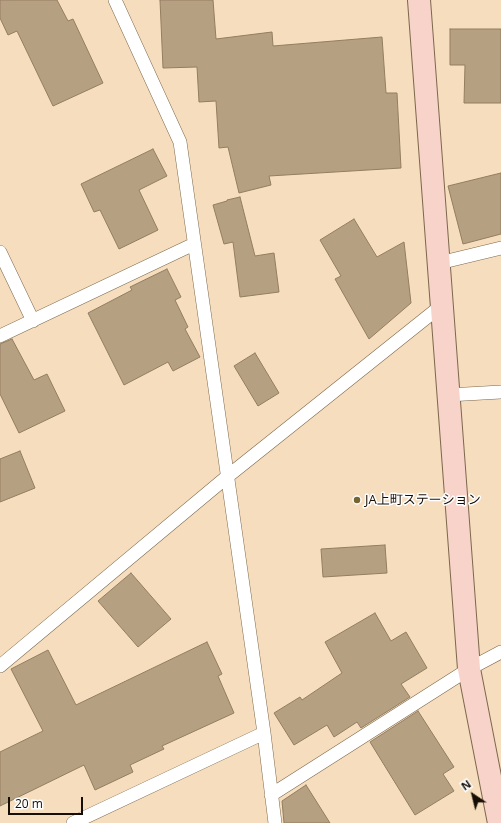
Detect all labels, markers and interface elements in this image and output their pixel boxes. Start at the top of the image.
place label: JA上町ステーション [365,492,481,508]
marker: JA上町ステーション [352,495,362,505]
north arrow [453,775,493,815]
text: N [458,776,474,793]
scale bar [10,789,85,815]
text: 20 m [15,795,43,812]

